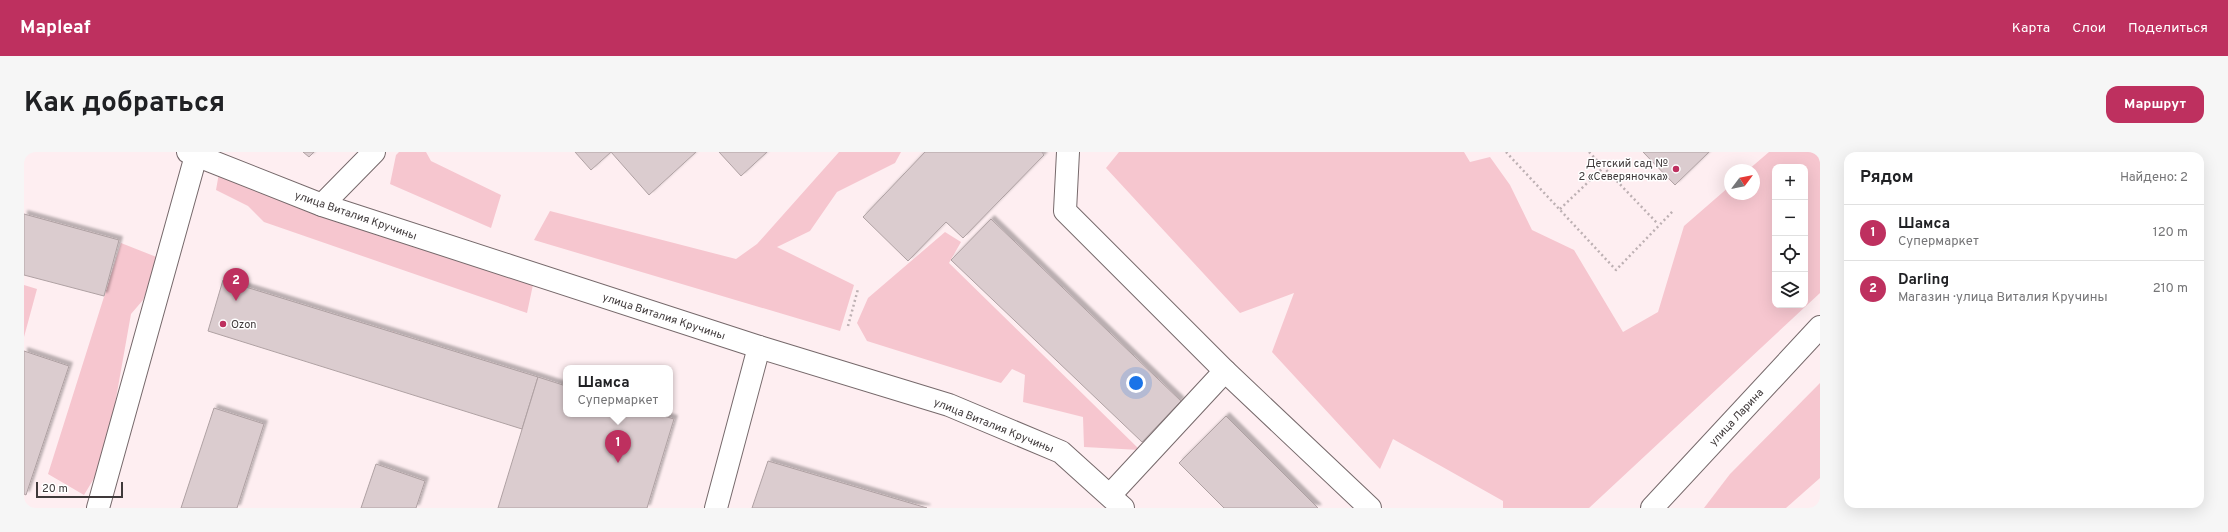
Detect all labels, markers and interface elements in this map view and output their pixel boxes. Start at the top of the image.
text: Mapleaf [20,16,91,40]
text: Карта [2012,20,2050,37]
text: Слои [2072,20,2106,37]
text: Поделиться [2128,20,2208,37]
text: Как добраться [24,86,225,122]
button: Маршрут [2106,86,2204,123]
place label: Детский сад № 2 «Северяночка» [1578,157,1668,184]
marker: Детский сад № 2 «Северяночка» [1671,164,1681,174]
north arrow [1724,164,1760,200]
map controls [1772,164,1808,308]
button: + [1772,164,1808,200]
text: Рядом [1860,167,1913,189]
text: Найдено: 2 [2120,170,2188,186]
street label: улица Виталия Кручины [293,188,419,243]
button: − [1772,200,1808,236]
text: Шамса [1898,215,1950,234]
text: 1 [1870,225,1876,241]
text: 120 m [2153,225,2188,241]
text: Супермаркет [1898,234,1979,250]
button: locate [1772,236,1808,272]
pin: 2 [223,268,249,301]
text: Darling [1898,271,1949,290]
button: layers [1772,272,1808,308]
text: 2 [1869,281,1877,297]
text: 210 m [2153,281,2188,297]
street label: улица Виталия Кручины [601,290,727,343]
text: Магазин · улица Виталия Кручины [1898,290,2108,306]
place label: Ozon [231,318,257,332]
marker: Ozon [218,319,228,329]
popup [563,365,673,417]
your location [1126,373,1146,393]
text: Шамса [578,374,630,393]
street label: улица Ларина [1707,386,1767,449]
text: Супермаркет [578,393,658,409]
street label: улица Виталия Кручины [932,395,1056,456]
pin: 1 [605,430,631,463]
scale bar [36,480,123,499]
text: 20 m [42,482,68,496]

